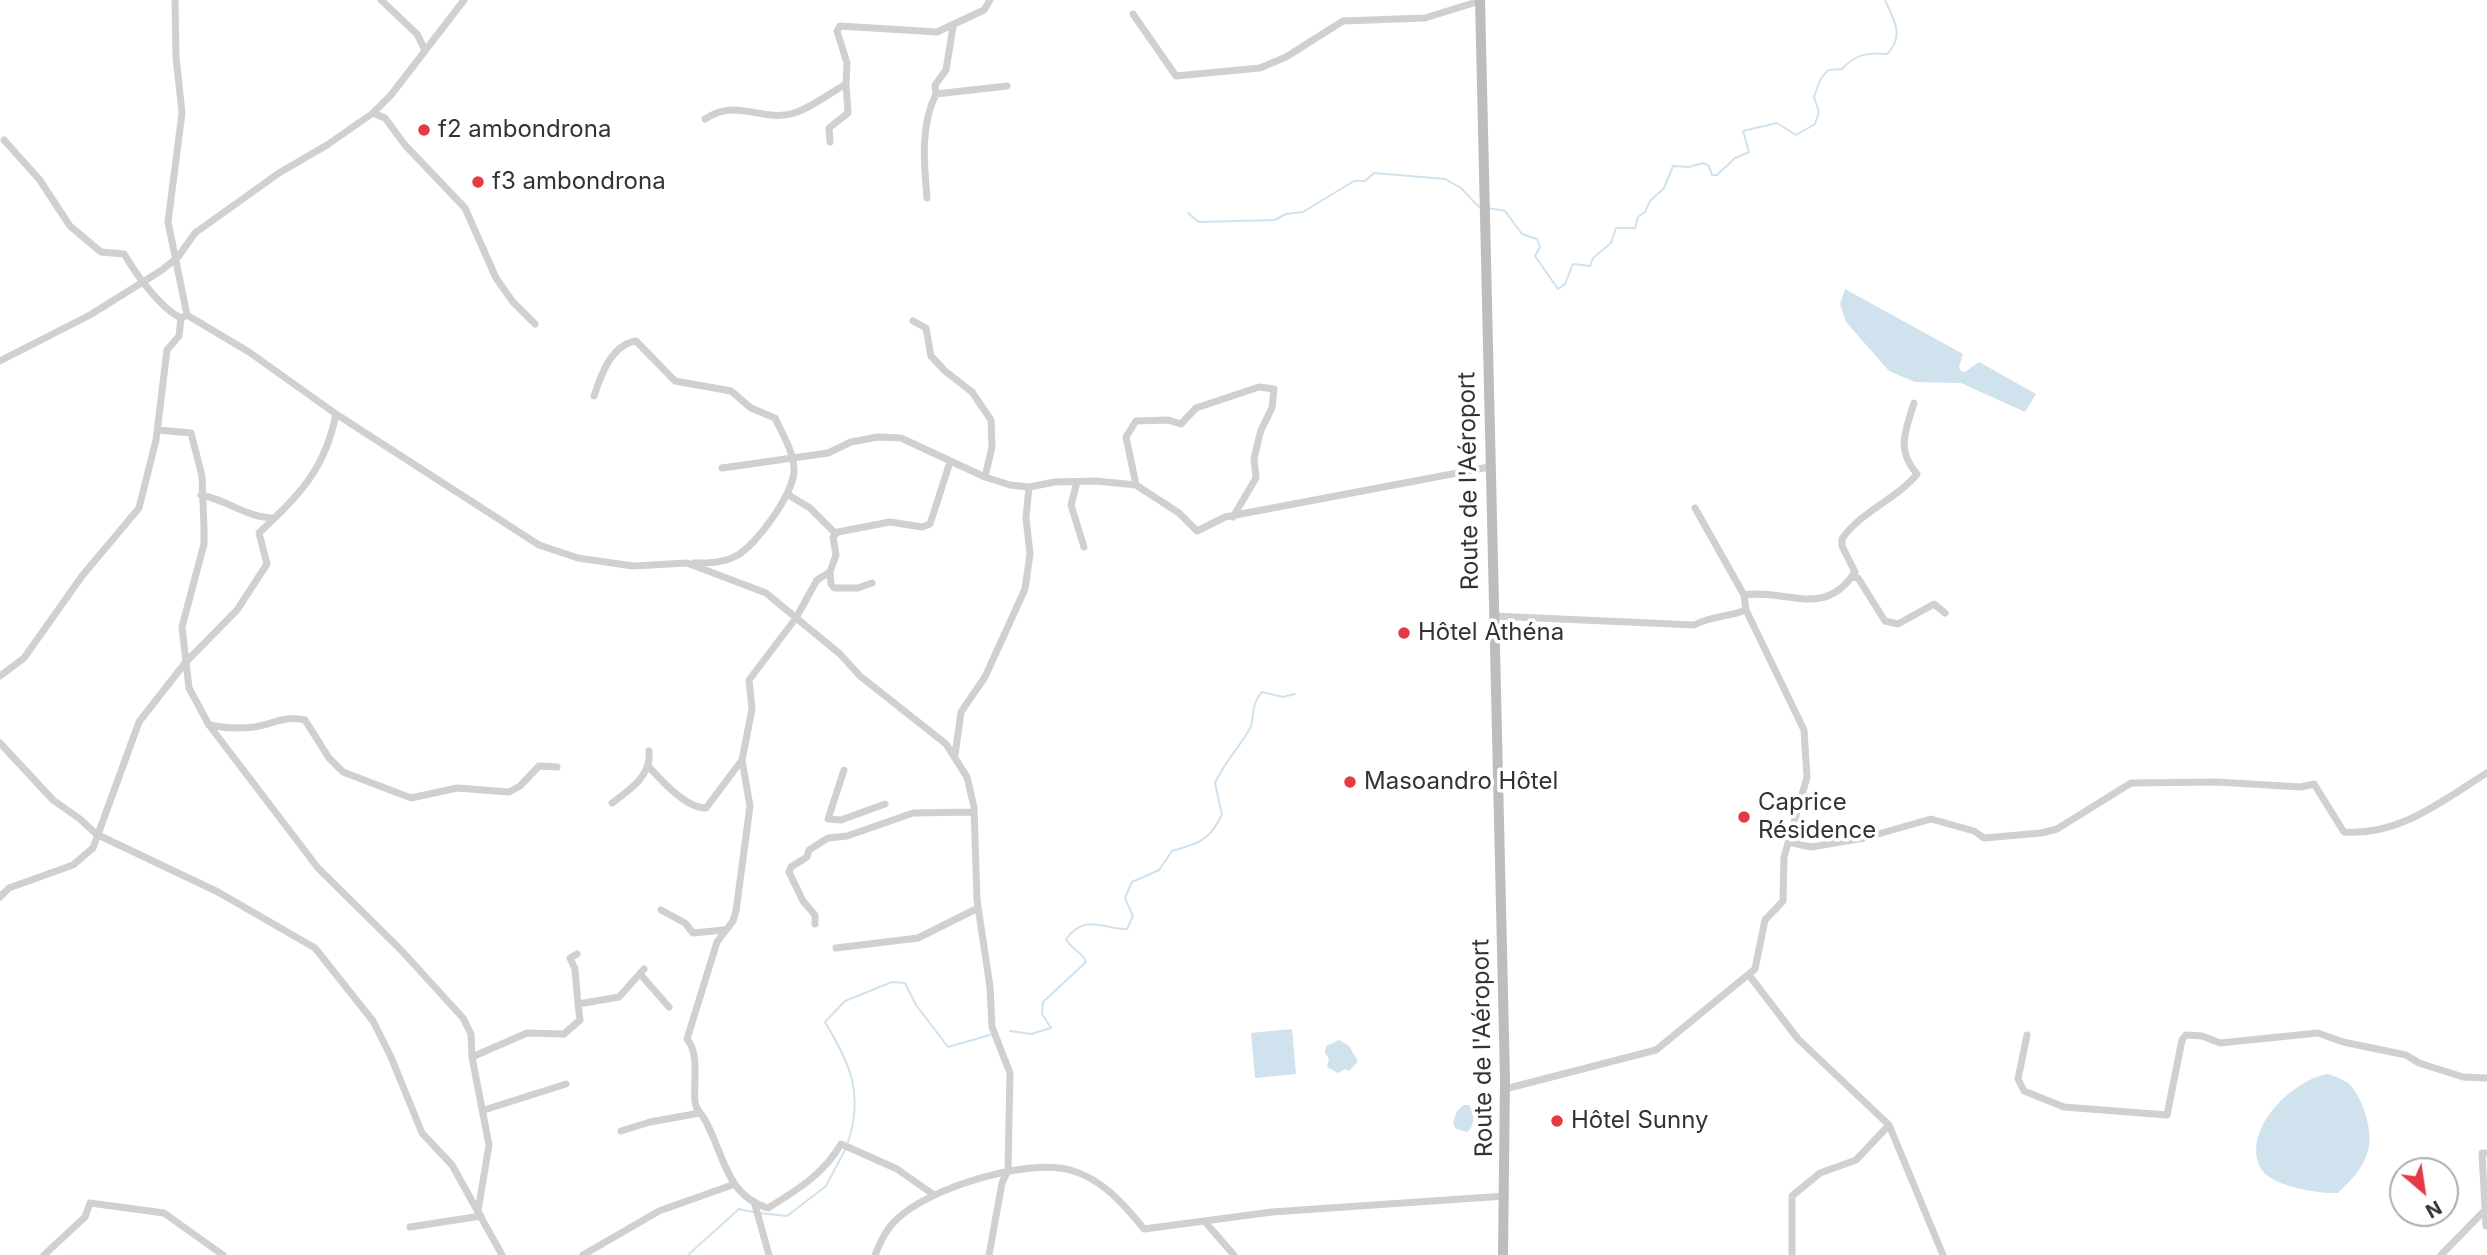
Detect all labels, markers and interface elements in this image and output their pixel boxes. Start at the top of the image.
place label: f2 ambondrona [438,116,611,144]
marker: f2 ambondrona [416,122,432,138]
place label: f3 ambondrona [492,168,666,196]
marker: f3 ambondrona [470,174,486,190]
street label: Route de l'Aéroport [1453,372,1485,590]
place label: Hôtel Athéna [1418,619,1564,647]
marker: Hôtel Athéna [1396,625,1412,641]
place label: Masoandro Hôtel [1364,768,1558,796]
marker: Masoandro Hôtel [1342,774,1358,790]
place label: Caprice Résidence [1758,789,1876,845]
marker: Caprice Résidence [1736,809,1752,825]
street label: Route de l'Aéroport [1467,939,1499,1157]
place label: Hôtel Sunny [1571,1107,1708,1135]
marker: Hôtel Sunny [1549,1113,1565,1129]
north arrow [2389,1157,2459,1227]
text: N [2422,1195,2445,1223]

